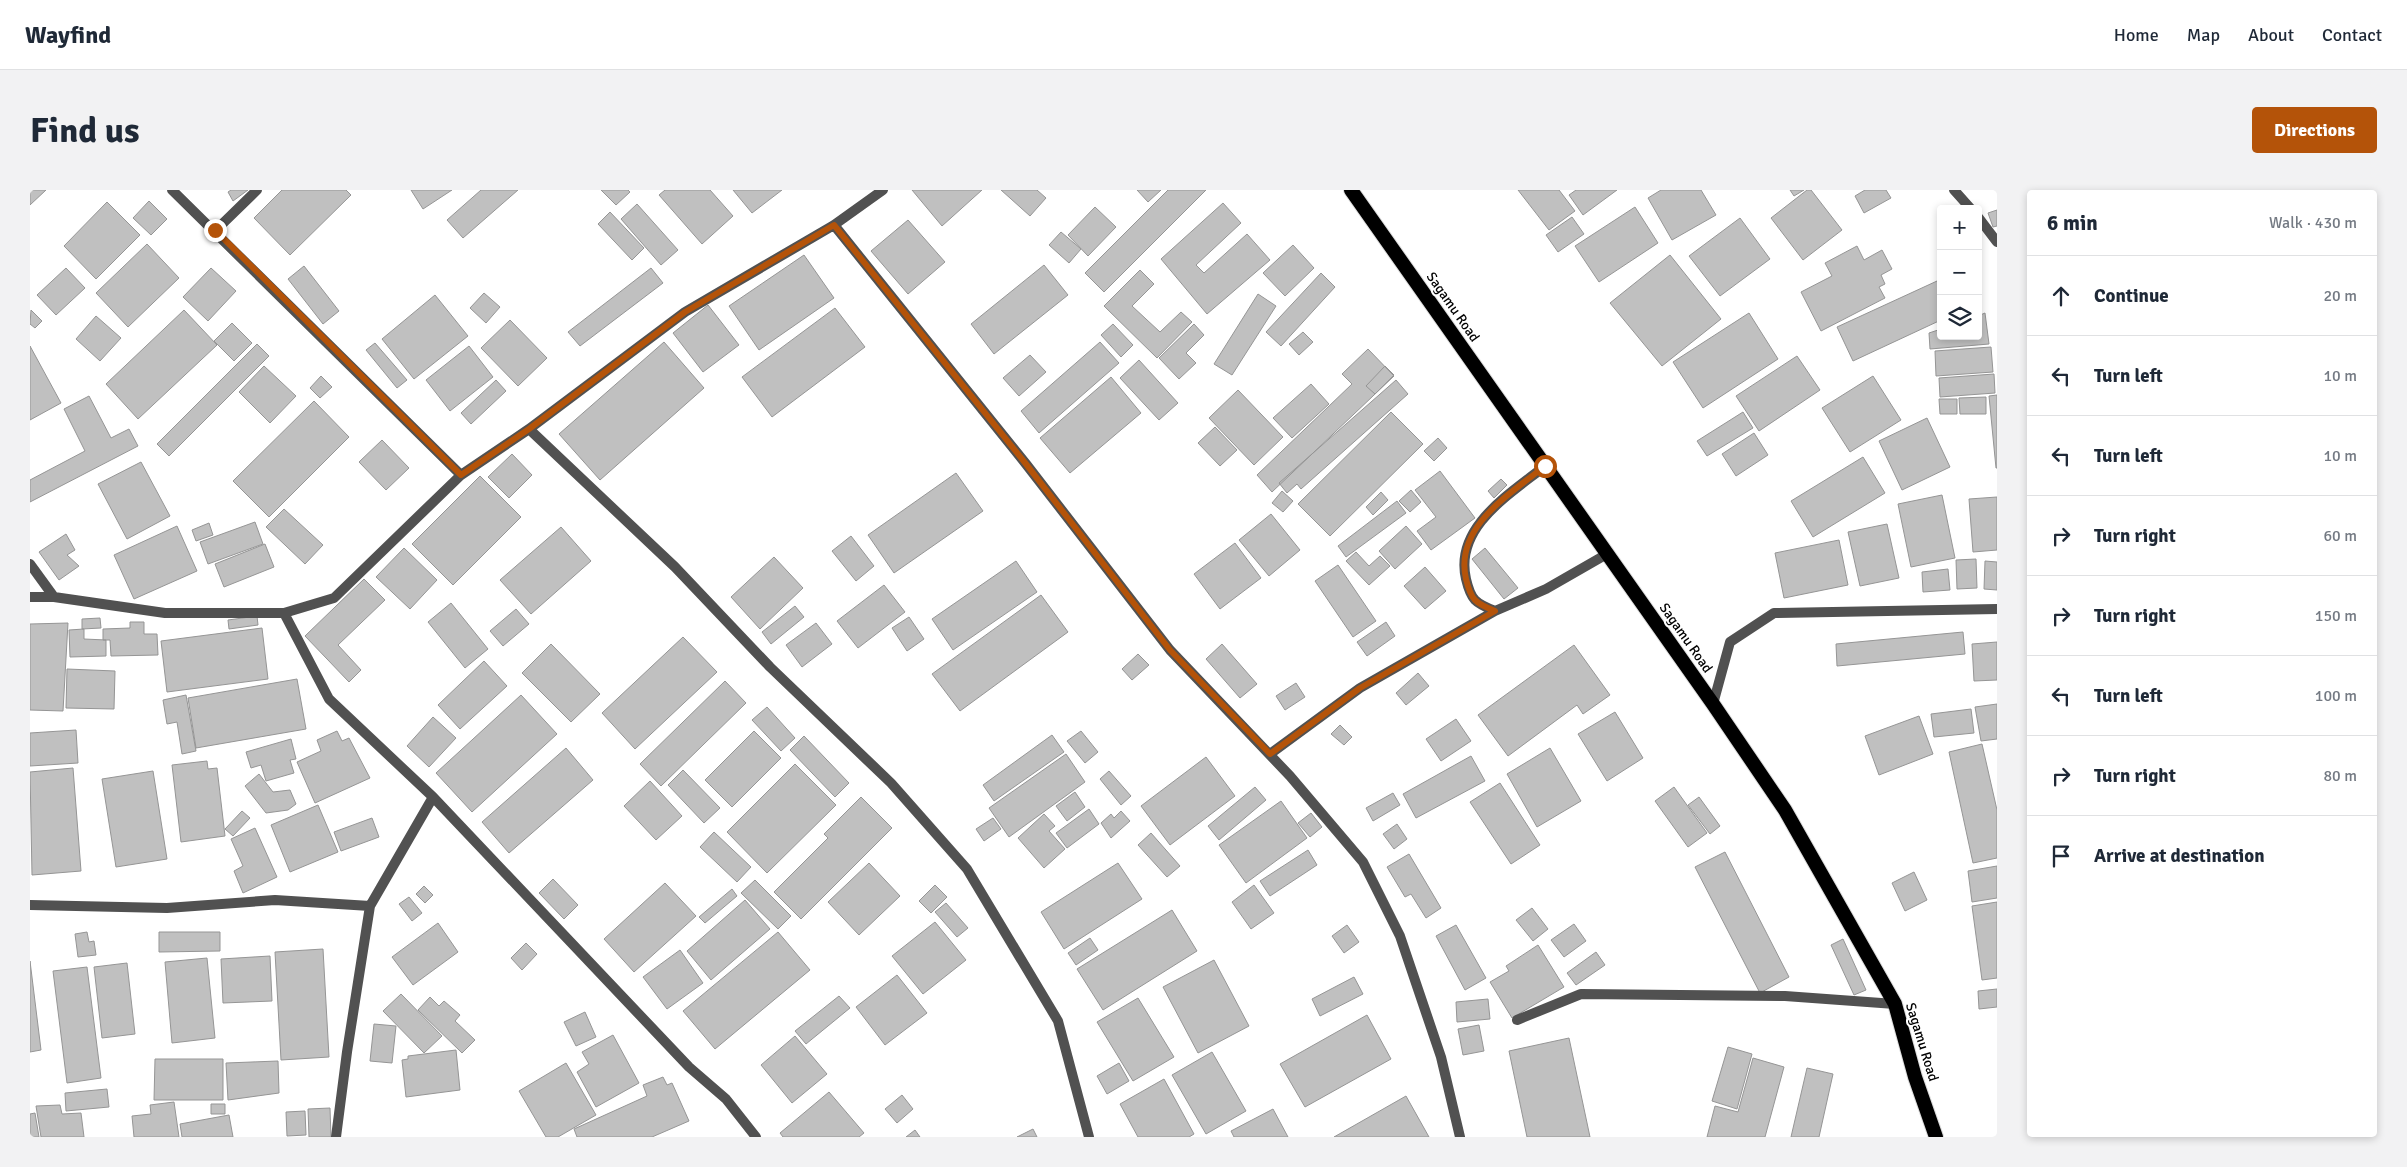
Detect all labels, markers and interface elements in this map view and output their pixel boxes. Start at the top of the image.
text: Wayfind [25,20,111,50]
text: Home [2114,24,2159,46]
text: Map [2187,24,2220,46]
text: About [2248,24,2294,46]
text: Contact [2322,24,2382,46]
button: Directions [2252,107,2377,153]
text: Find us [30,109,140,152]
map controls [1937,205,1982,340]
button: + [1937,205,1982,250]
text: 6 min [2047,210,2098,236]
text: Walk · 430 m [2269,213,2357,233]
route end [204,219,227,242]
button: − [1937,250,1982,295]
street label: Sagamu Road [1423,269,1483,345]
icon: ahead [2047,282,2075,310]
text: Continue [2094,284,2169,308]
text: 20 m [2323,286,2357,306]
button: layers [1937,295,1982,340]
icon: left [2047,362,2075,390]
text: Turn left [2094,364,2163,388]
text: 10 m [2323,366,2357,386]
icon: left [2047,442,2075,470]
text: Turn left [2094,444,2163,468]
text: 10 m [2323,446,2357,466]
route start [1534,455,1557,478]
icon: right [2047,522,2075,550]
text: Turn right [2094,524,2176,548]
text: 60 m [2323,526,2357,546]
street label: Sagamu Road [1656,600,1716,676]
icon: right [2047,602,2075,630]
text: Turn right [2094,604,2176,628]
text: 150 m [2315,606,2357,626]
icon: left [2047,682,2075,710]
text: Turn left [2094,684,2163,708]
text: 100 m [2315,686,2357,706]
icon: right [2047,762,2075,790]
text: Turn right [2094,764,2176,788]
text: 80 m [2323,766,2357,786]
icon: arrive [2047,842,2075,870]
text: Arrive at destination [2094,844,2265,868]
street label: Sagamu Road [1902,1001,1942,1083]

